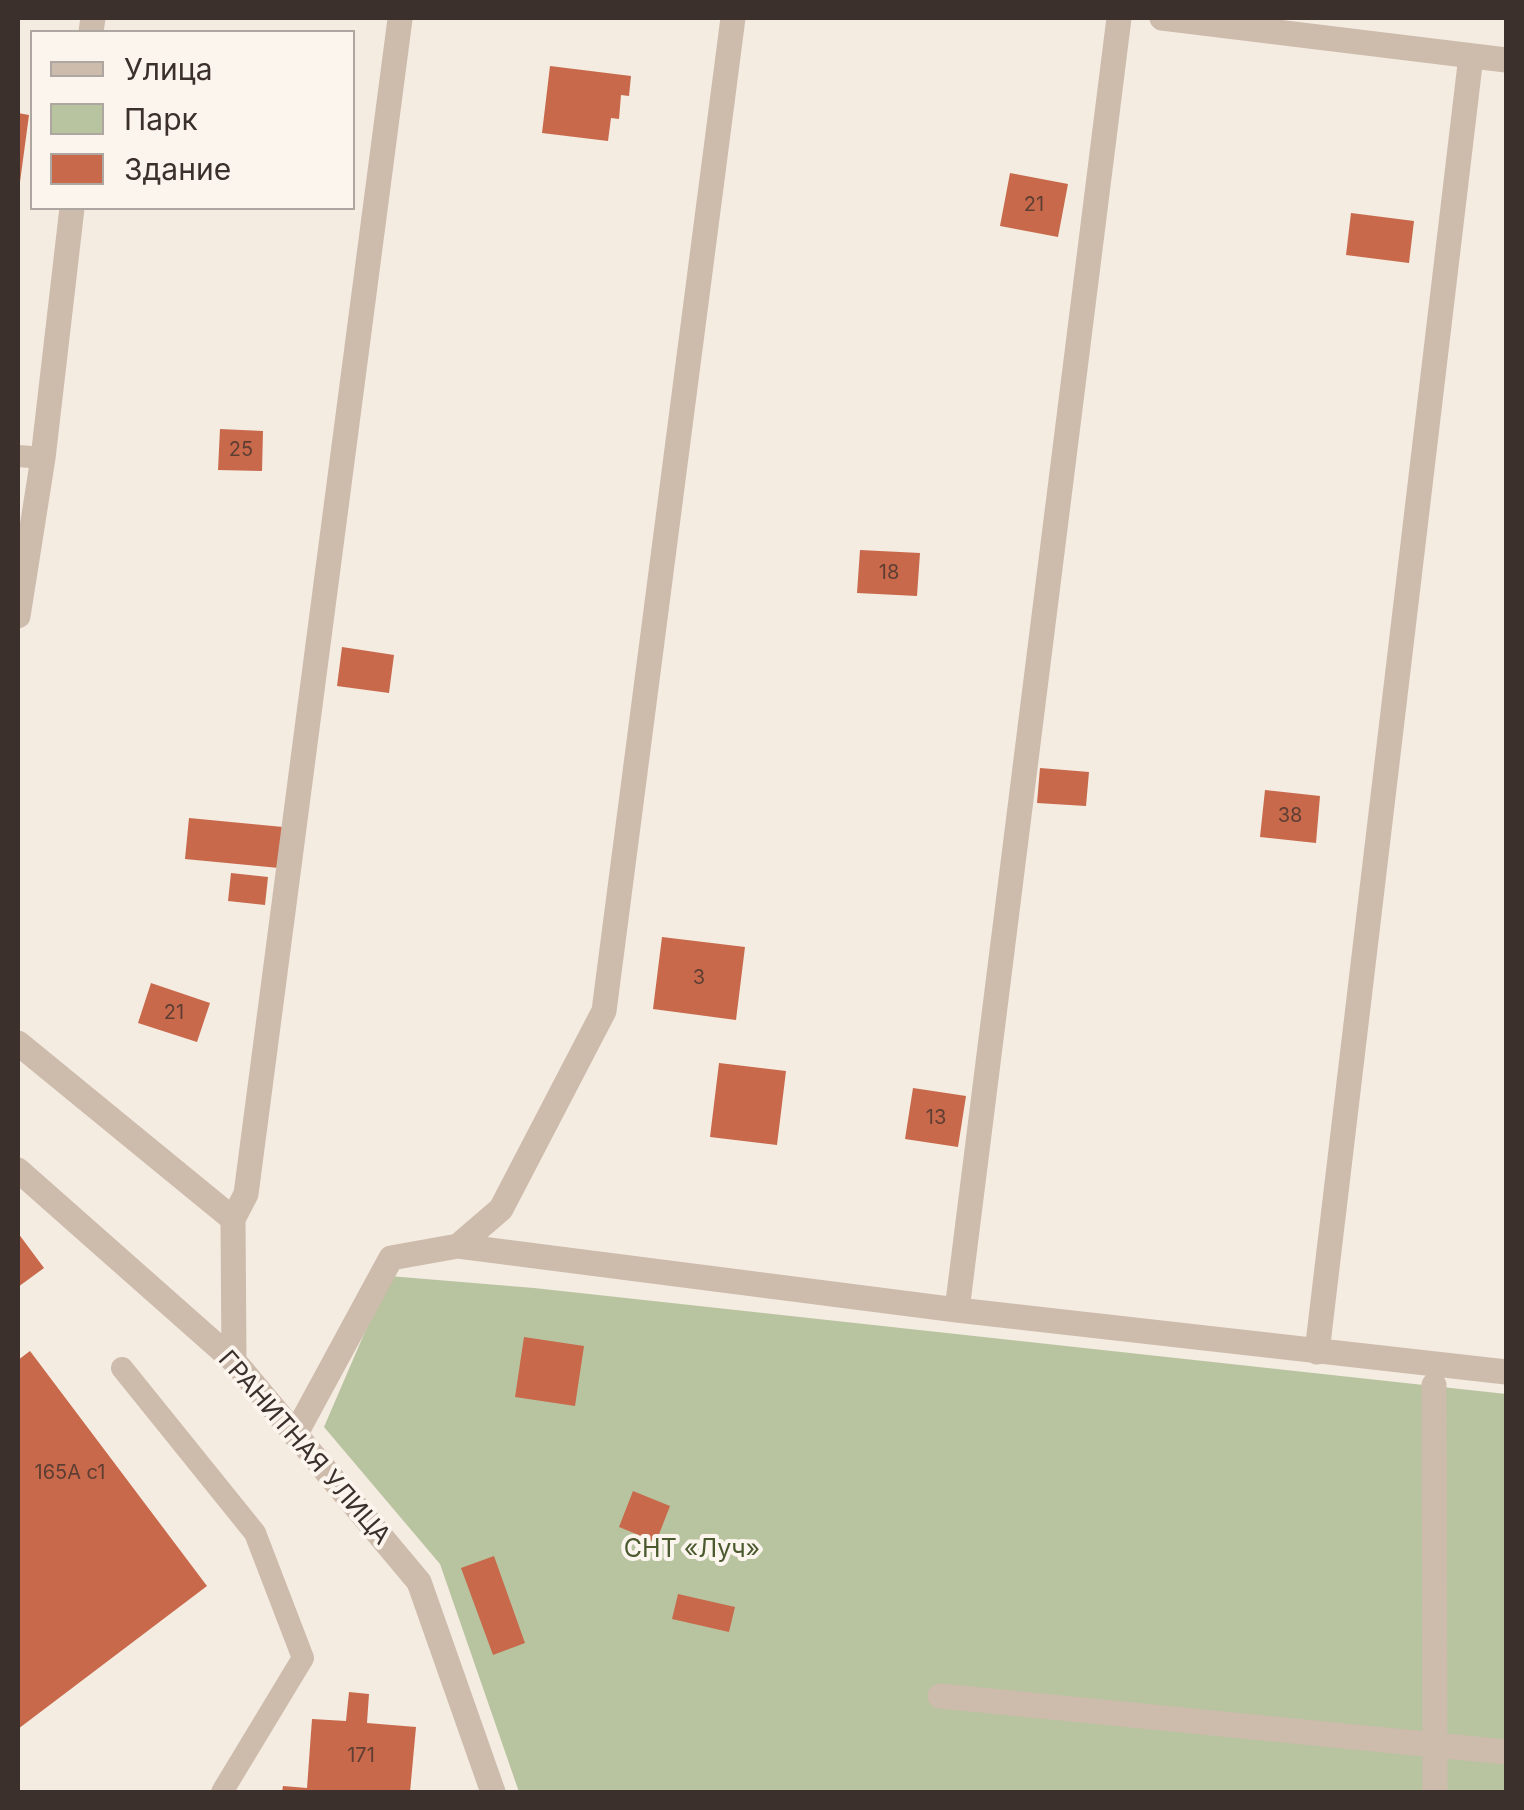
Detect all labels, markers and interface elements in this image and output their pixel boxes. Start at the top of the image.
legend [30,30,355,210]
text: Улица [124,51,213,87]
text: Парк [124,101,198,137]
text: Здание [124,151,231,187]
house number: 21 [1024,193,1044,217]
house number: 25 [229,438,253,462]
house number: 18 [879,561,899,585]
house number: 38 [1278,804,1302,828]
house number: 3 [693,966,705,990]
house number: 21 [164,1001,184,1025]
house number: 13 [926,1106,946,1130]
street label: ГРАНИТНАЯ УЛИЦА [212,1345,396,1551]
house number: 165А с1 [34,1461,106,1485]
park label: СНТ «Луч» [624,1534,760,1564]
house number: 171 [347,1744,375,1768]

